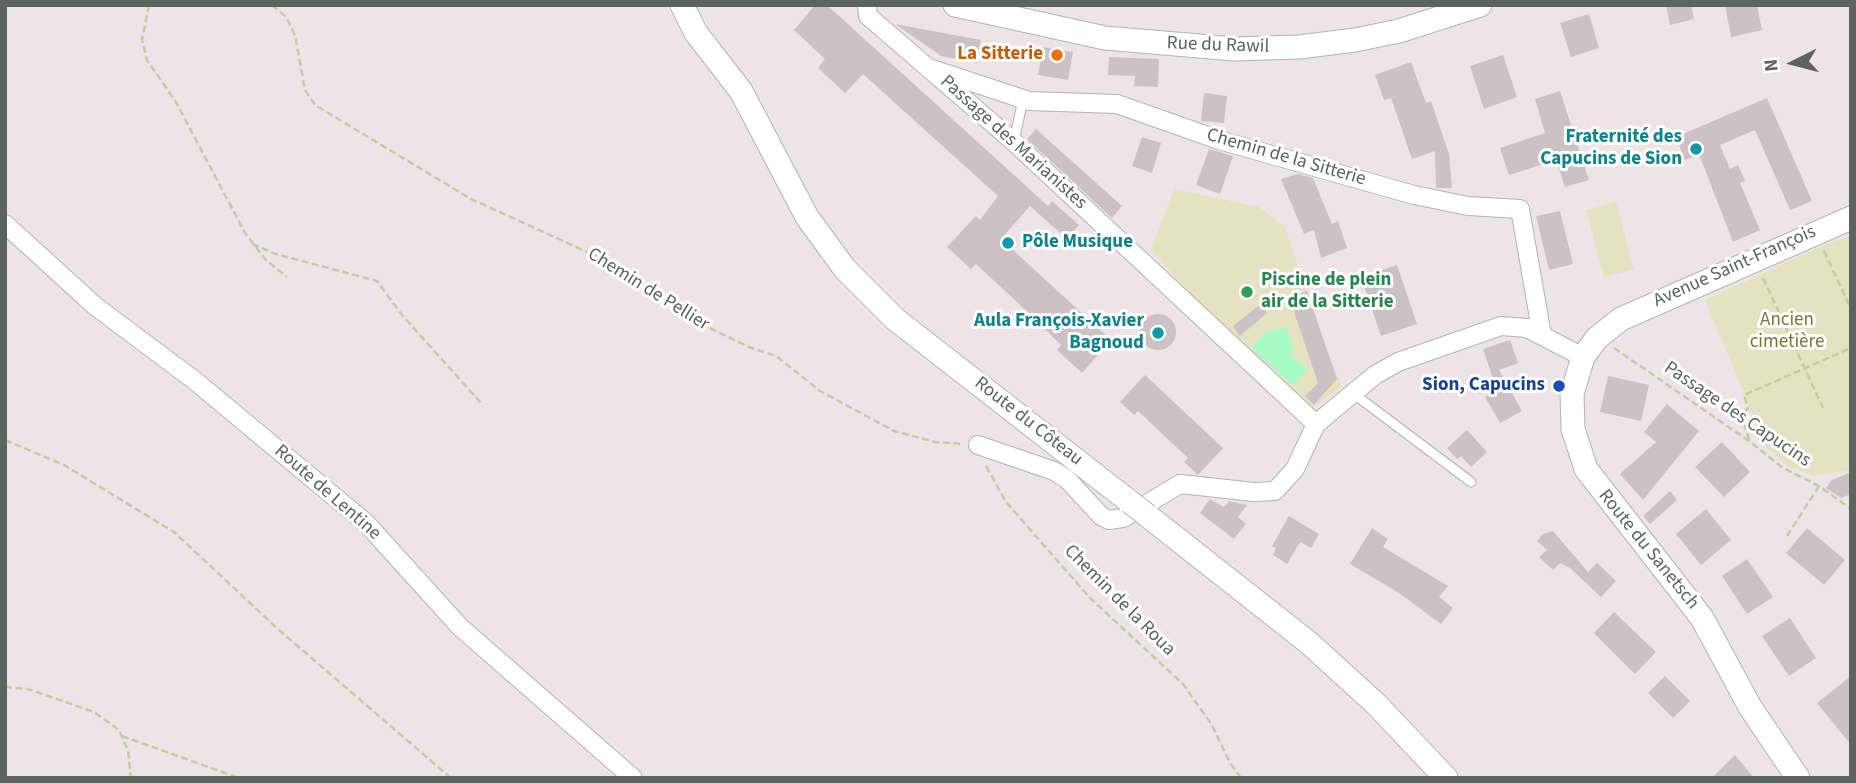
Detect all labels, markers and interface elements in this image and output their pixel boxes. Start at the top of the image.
north arrow [1758,28,1828,98]
street label: Rue du Rawil [1166,33,1270,59]
place label: La Sitterie [957,44,1043,66]
marker: La Sitterie [1049,47,1065,63]
text: N [1758,58,1786,73]
street label: Passage des Marianistes [935,71,1091,215]
street label: Chemin de la Sitterie [1204,124,1368,192]
place label: Fraternité des Capucins de Sion [1540,127,1682,171]
marker: Fraternité des Capucins de Sion [1688,141,1704,157]
street label: Avenue Saint-François [1650,221,1820,313]
place label: Pôle Musique [1022,232,1133,254]
marker: Pôle Musique [1000,235,1016,251]
street label: Chemin de Pellier [583,243,713,337]
place label: Piscine de plein air de la Sitterie [1261,270,1394,314]
marker: Piscine de plein air de la Sitterie [1239,284,1255,300]
park label: Ancien cimetière [1750,310,1824,354]
place label: Aula François-Xavier Bagnoud [974,311,1144,355]
marker: Aula François-Xavier Bagnoud [1150,325,1166,341]
street label: Passage des Capucins [1659,357,1815,473]
street label: Route du Côteau [969,373,1087,471]
place label: Sion, Capucins [1422,375,1545,397]
marker: Sion, Capucins [1551,378,1567,394]
street label: Route de Lentine [269,440,385,546]
street label: Route du Sanetsch [1593,485,1703,615]
street label: Chemin de la Roua [1059,541,1179,661]

